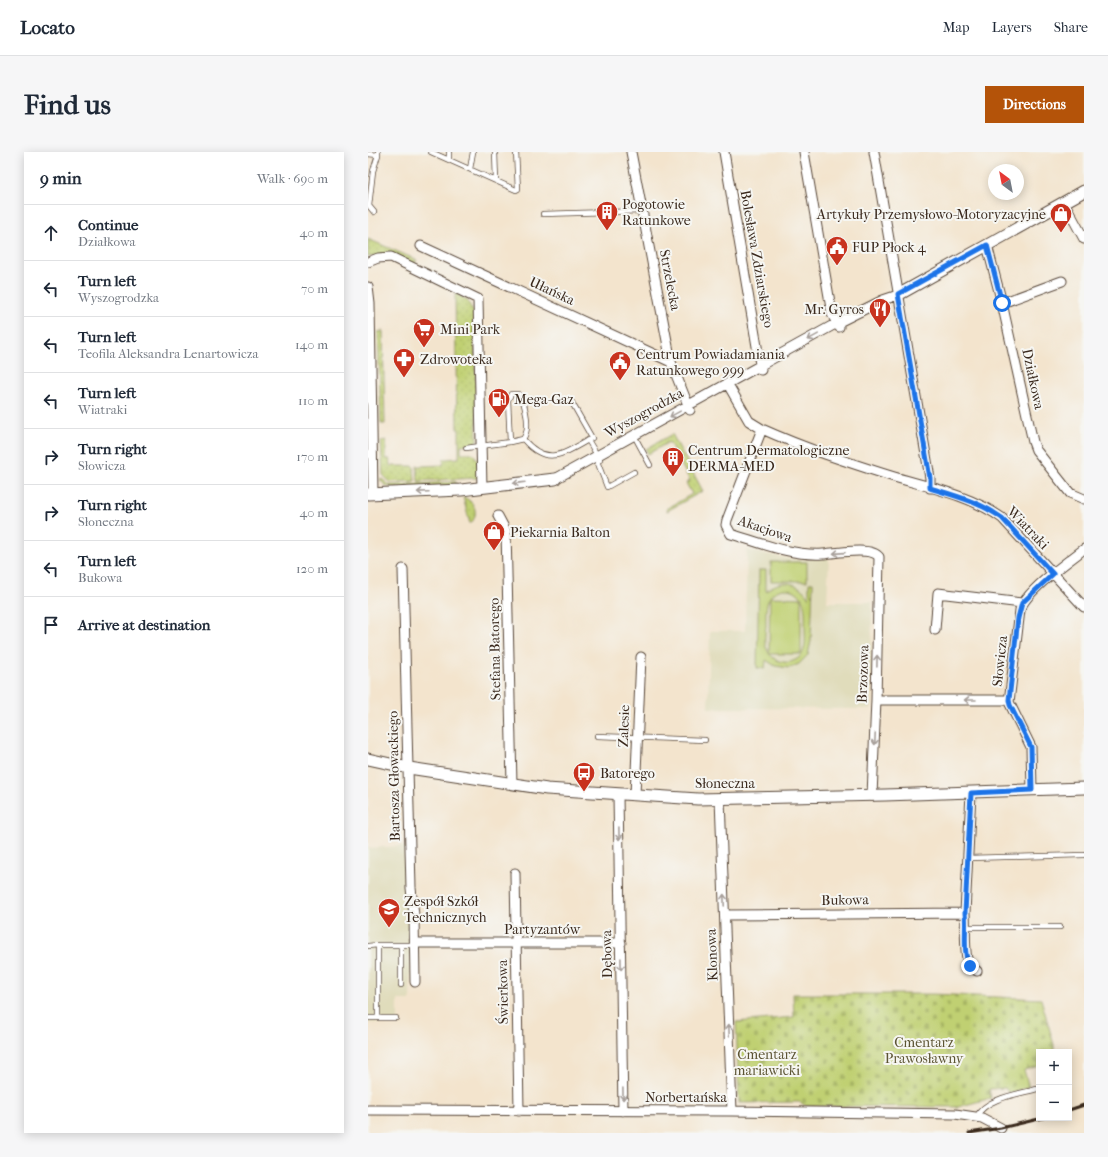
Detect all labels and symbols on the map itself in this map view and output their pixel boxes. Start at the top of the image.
north arrow [988,164,1024,200]
street label: Bolesława Zdziarskiego [737,189,777,329]
place label: Pogotowie Ratunkowe [622,196,691,229]
building icon: Pogotowie Ratunkowe [594,199,620,232]
shop icon: Artykuły Przemysłowo-Motoryzacyjne [1048,201,1074,234]
place label: Artykuły Przemysłowo-Motoryzacyjne [816,206,1046,223]
public building icon: FUP Płock 4 [824,234,850,267]
place label: FUP Płock 4 [852,239,926,256]
street label: Strzelecka [656,248,684,312]
street label: Ułańska [527,273,578,309]
route start [993,294,1011,312]
restaurant icon: Mr. Gyros [867,296,893,329]
place label: Mr. Gyros [805,301,864,318]
supermarket icon: Mini Park [411,316,437,349]
place label: Mini Park [440,321,501,338]
one-way arrow [807,333,819,341]
pharmacy icon: Zdrowoteka [391,346,417,379]
place label: Centrum Powiadamiania Ratunkowego 999 [636,346,786,379]
street label: Działkowa [1018,347,1048,412]
public building icon: Centrum Powiadamiania Ratunkowego 999 [607,349,633,382]
place label: Zdrowoteka [420,351,493,368]
street label: Wyszogrodzka [601,384,687,442]
fuel station icon: Mega-Gaz [486,386,512,419]
place label: Mega-Gaz [514,391,574,408]
one-way arrow [669,410,681,418]
place label: Centrum Dermatologiczne DERMA-MED [688,442,849,475]
building icon: Centrum Dermatologiczne DERMA-MED [660,445,686,478]
one-way arrow [513,480,526,487]
one-way arrow [417,488,430,496]
street label: Wiatraki [1003,502,1053,553]
street label: Akacjowa [735,512,795,546]
shop icon: Piekarnia Balton [481,519,507,552]
place label: Piekarnia Balton [510,524,610,541]
one-way arrow [833,549,846,556]
street label: Stefana Batorego [486,597,504,701]
street label: Słowicza [989,634,1011,687]
street label: Brzozowa [853,644,873,703]
one-way arrow [874,655,881,668]
one-way arrow [964,696,977,704]
street label: Zalesie [615,704,633,748]
street label: Bartosza Głowackiego [384,711,404,841]
one-way arrow [871,732,878,745]
bus stop icon: Batorego [571,760,597,793]
place label: Batorego [600,765,655,782]
street label: Słoneczna [695,775,756,792]
one-way arrow [615,827,623,840]
street label: Bukowa [821,891,869,909]
place label: Zespół Szkół Technicznych [404,893,487,926]
one-way arrow [720,894,728,907]
school or university icon: Zespół Szkół Technicznych [376,896,402,929]
street label: Partyzantów [504,921,581,938]
street label: Klonowa [703,928,721,982]
street label: Dębowa [598,929,616,978]
one-way arrow [617,957,625,970]
route end [961,957,979,975]
street label: Świerkowa [493,959,512,1025]
one-way arrow [725,1024,733,1037]
park label: Cmentarz Prawosławny [885,1034,964,1067]
park label: Cmentarz mariawicki [734,1046,800,1079]
one-way arrow [619,1087,627,1100]
street label: Norbertańska [645,1089,728,1106]

